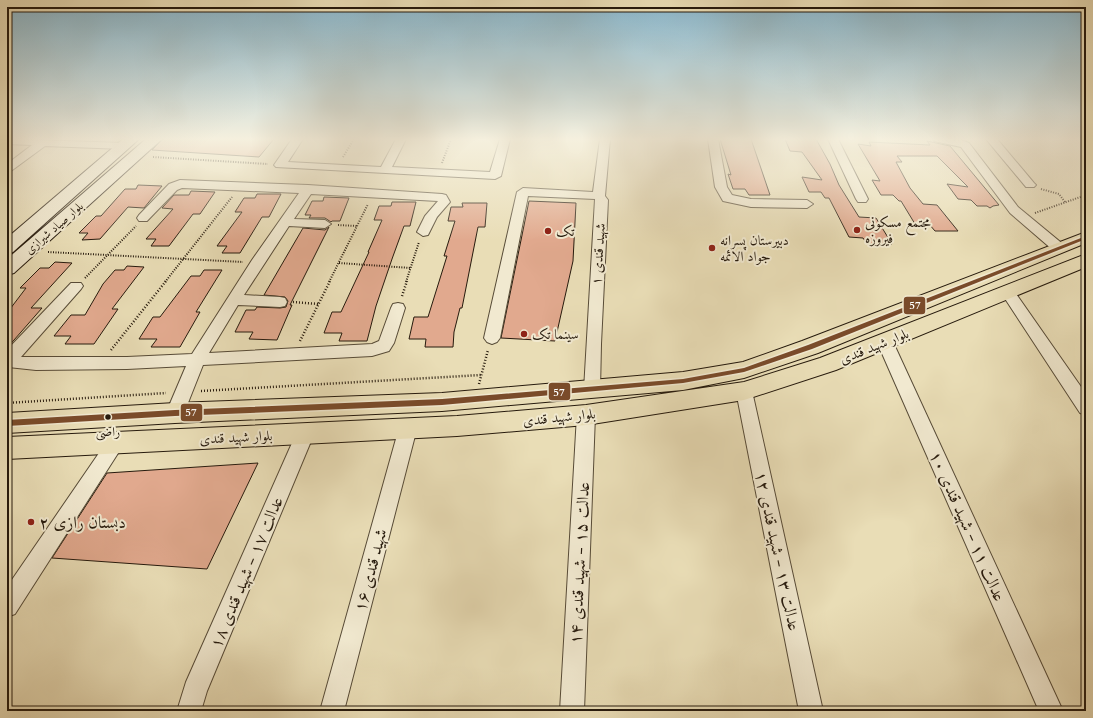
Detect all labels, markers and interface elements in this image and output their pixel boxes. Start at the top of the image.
street label: بلوار صیاد شیرازی [21,198,87,258]
place label: مجتمع مسکونی فیروزه [865,213,931,248]
place label: تک [556,222,575,241]
street label: شهيد قندی ۱ [587,222,610,286]
marker: مجتمع مسکونی فیروزه [852,225,862,235]
marker: تک [543,226,553,236]
place label: دبیرستان پسرانه جواد الائمه [720,231,789,266]
marker: دبیرستان پسرانه جواد الائمه [707,243,717,253]
line badge: 57 [903,296,926,315]
text: 57 [909,298,921,313]
street label: بلوار شهید قندی [837,324,912,369]
place label: سینما تک [532,325,579,344]
marker: سینما تک [519,329,529,339]
line badge: 57 [548,382,571,401]
text: 57 [553,385,565,400]
line badge: 57 [180,403,203,422]
street label: بلوار شهید قندی [522,404,597,431]
text: 57 [185,405,197,420]
marker: راضی [103,412,113,422]
place label: راضی [96,423,120,441]
street label: بلوار شهید قندی [199,426,273,449]
street label: عدالت ۱۱ - شهید قندی ۱۰ [924,447,1011,605]
street label: عدالت ۱۳ - شهید قندی ۱۲ [749,469,806,633]
street label: عدالت ۱۵ - شهید قندی ۱۴ [564,481,595,645]
street label: عدالت ۱۷ - شهید قندی ۱۸ [204,493,289,651]
place label: دبستان رازی ۲ [39,511,126,534]
marker: دبستان رازی ۲ [26,517,36,527]
street label: شهید قندی ۱۶ [348,526,393,614]

